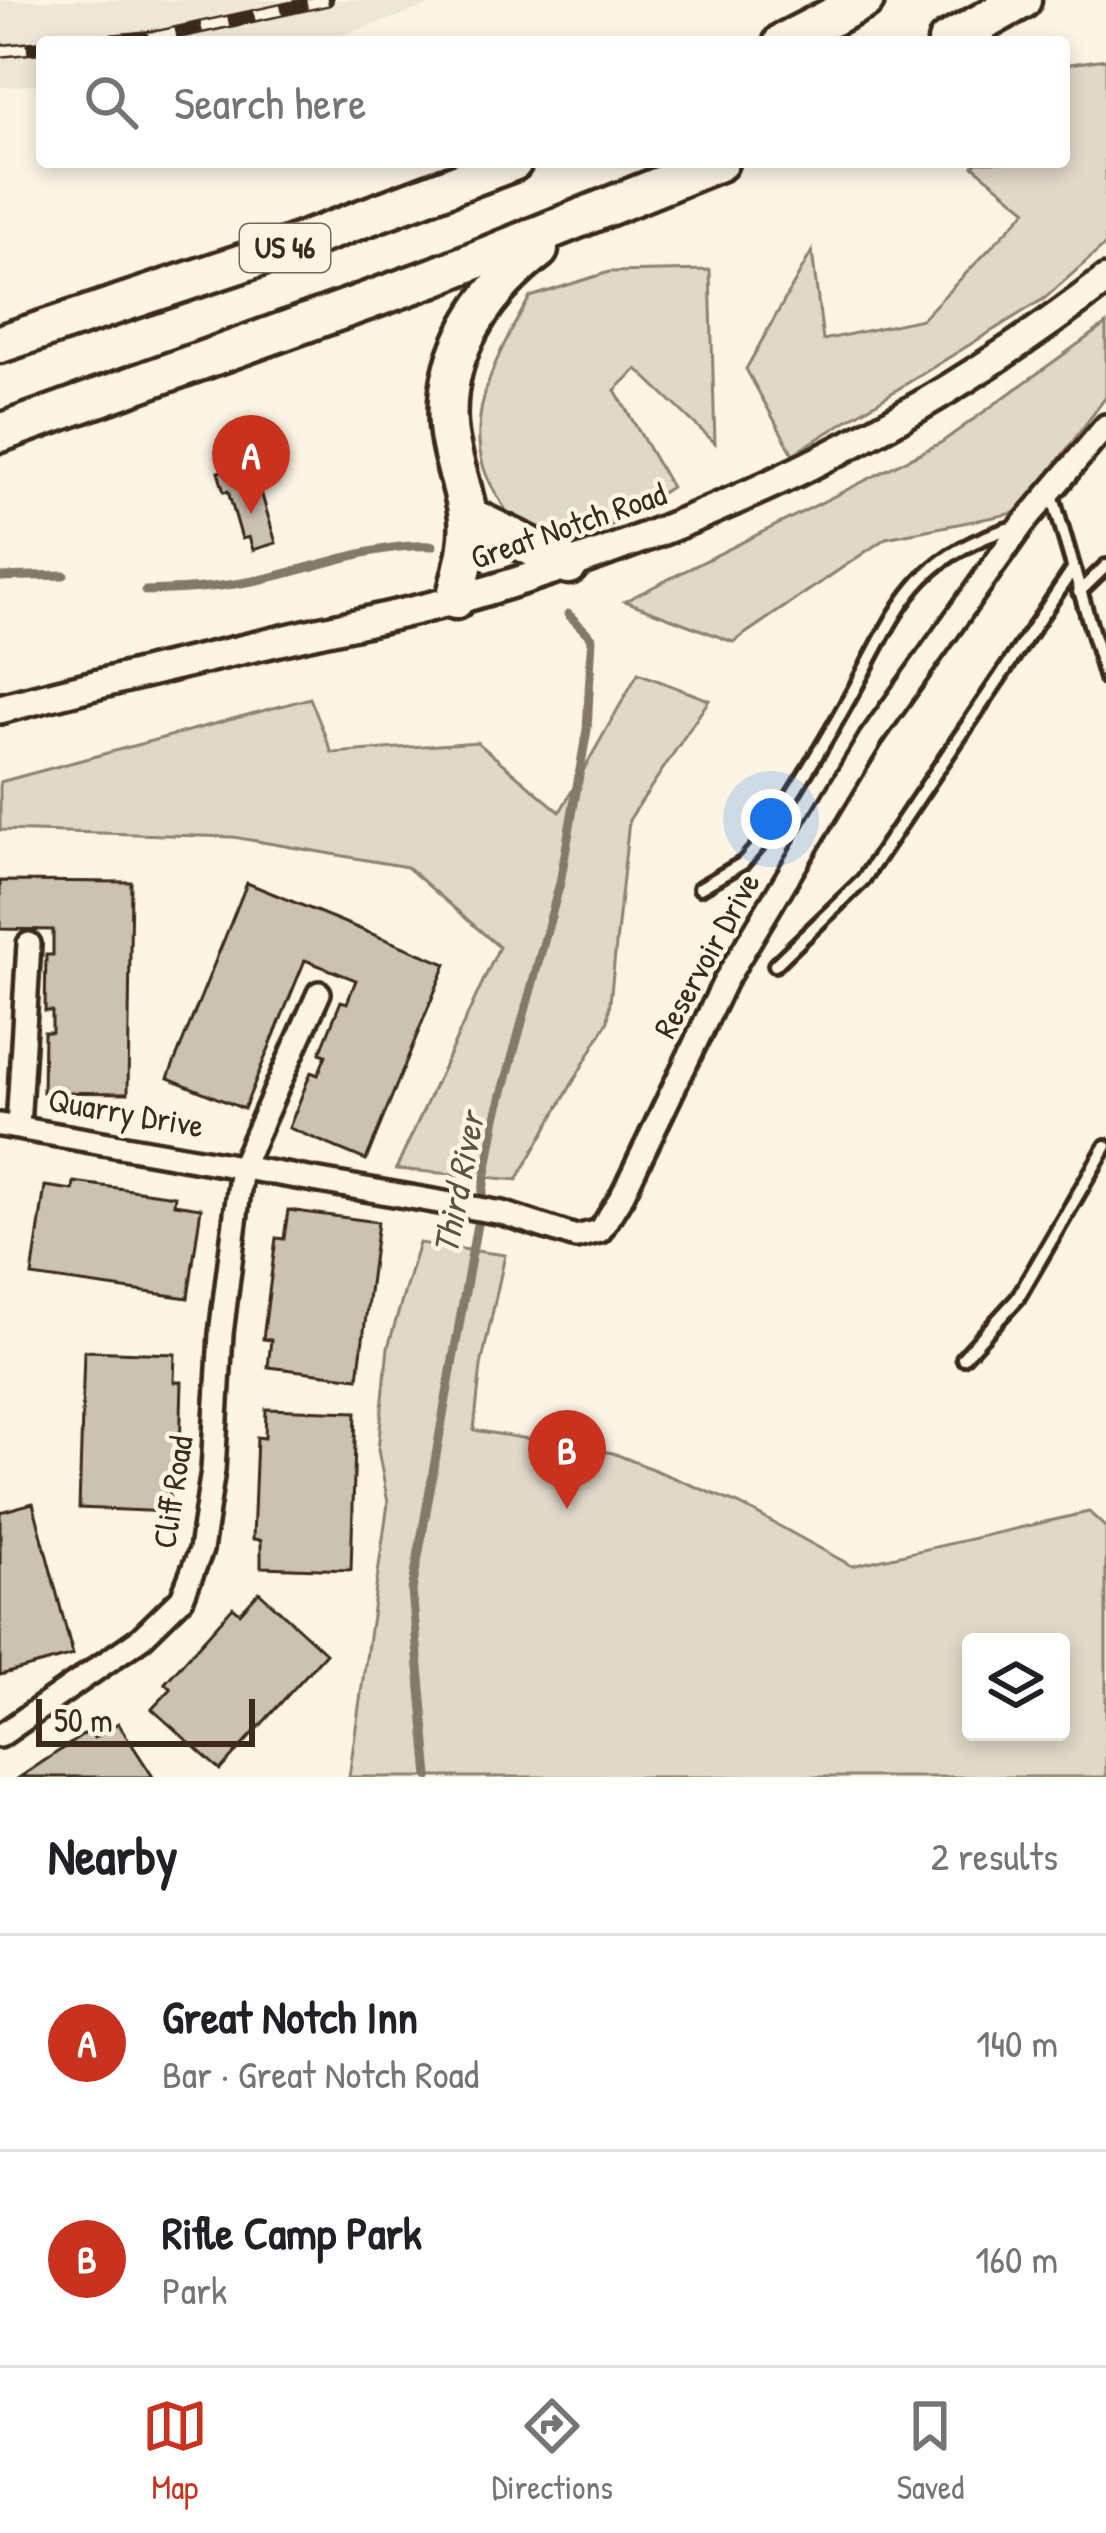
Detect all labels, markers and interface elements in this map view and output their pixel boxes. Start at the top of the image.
search box [36,36,1070,168]
icon: search [78,69,144,135]
text: Search here [174,72,366,133]
road number: US 46 [240,224,330,272]
pin: A [212,415,290,514]
street label: Great Notch Road [464,471,672,579]
your location [741,789,801,849]
street label: Reservoir Drive [642,864,770,1046]
street label: Quarry Drive [45,1077,207,1148]
water label: Third River [420,1104,496,1258]
pin: B [528,1410,606,1509]
street label: Cliff Road [141,1433,203,1551]
map controls [962,1633,1070,1741]
button: layers [962,1633,1070,1741]
scale bar [36,1693,255,1746]
text: 50 m [54,1698,113,1742]
text: Nearby [48,1821,178,1890]
text: 2 results [931,1829,1058,1882]
text: Great Notch Inn [162,1986,418,2047]
text: A [77,2016,97,2069]
text: 140 m [976,2016,1058,2069]
text: Bar · Great Notch Road [162,2047,479,2100]
text: Rifle Camp Park [162,2202,422,2263]
text: B [77,2232,97,2285]
text: 160 m [975,2232,1058,2285]
text: Park [162,2263,227,2316]
tab: Map [142,2393,208,2509]
tab: Directions [492,2393,613,2509]
tab: Saved [897,2393,964,2509]

